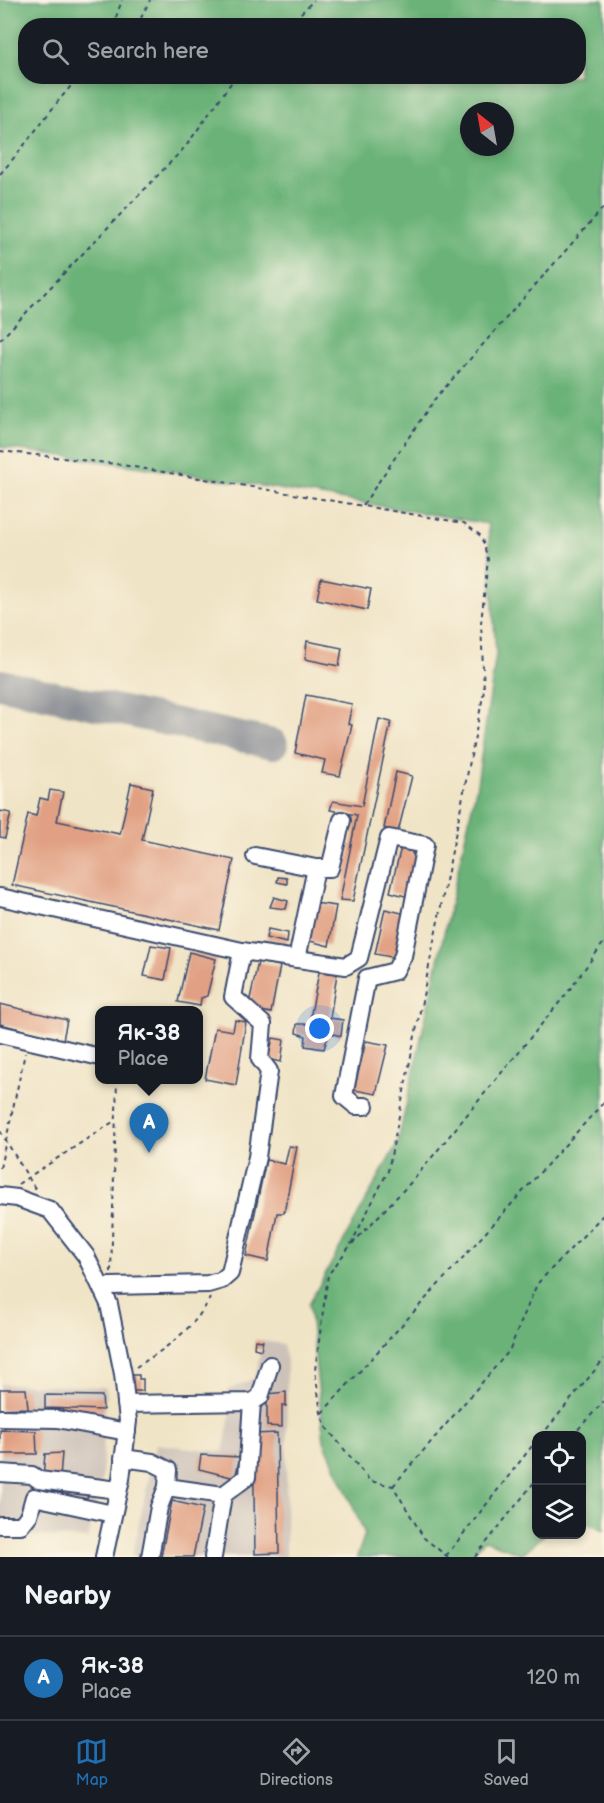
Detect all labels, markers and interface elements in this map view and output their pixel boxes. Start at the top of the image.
search box [18,18,586,84]
icon: search [39,35,72,68]
text: Search here [87,38,209,65]
north arrow [460,102,514,156]
popup [95,1006,203,1084]
your location [305,1014,334,1043]
text: Як-38 [118,1020,180,1047]
text: Place [118,1047,168,1071]
pin: A [130,1104,168,1153]
map controls [532,1431,586,1539]
button: locate [532,1431,586,1485]
button: layers [532,1485,586,1539]
text: Nearby [24,1581,111,1612]
text: Як-38 [81,1653,144,1680]
text: A [37,1666,50,1690]
text: 120 m [527,1666,580,1690]
text: Place [81,1680,132,1704]
tab: Map [75,1735,108,1790]
tab: Directions [259,1735,333,1790]
tab: Saved [484,1735,529,1790]

